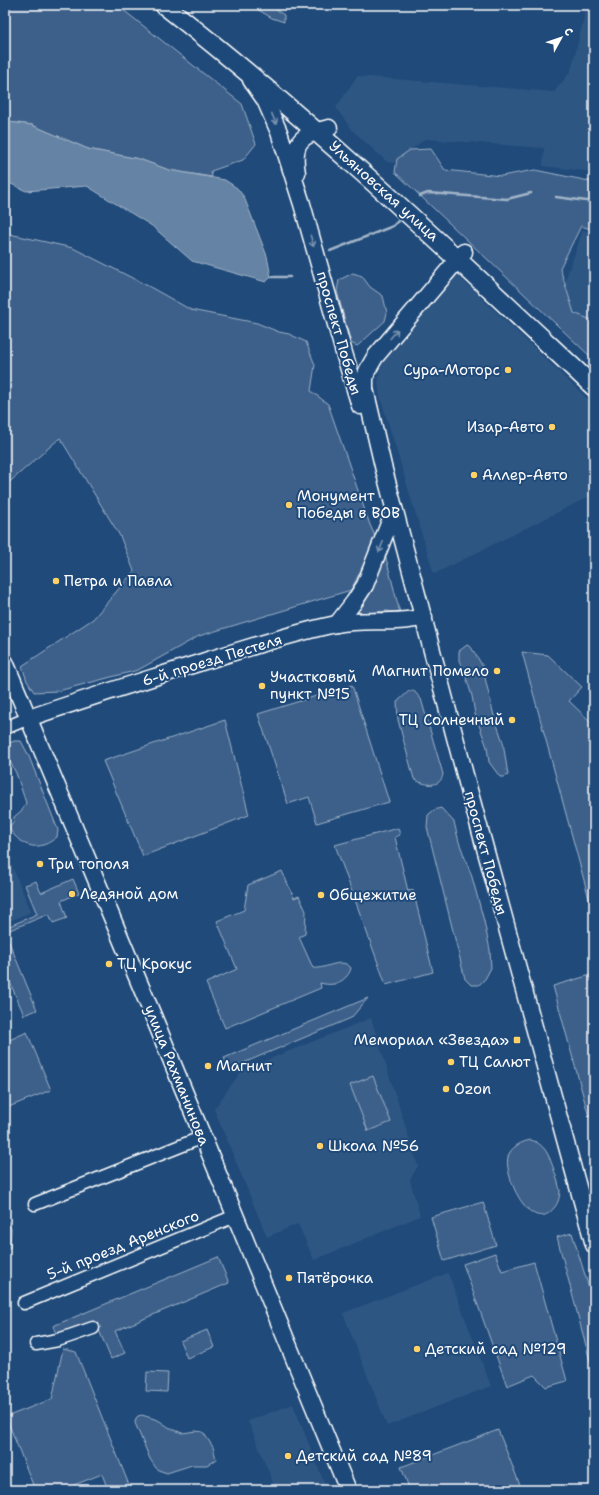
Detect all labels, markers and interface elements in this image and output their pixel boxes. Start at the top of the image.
north arrow [541,18,581,58]
text: С [560,24,576,39]
one-way arrow [270,113,278,125]
street label: Ульяновская улица [325,136,444,246]
one-way arrow [309,235,316,248]
street label: проспект Победы [312,269,366,397]
one-way arrow [389,328,398,339]
place label: Сура-Моторс [403,360,500,380]
marker: Сура-Моторс [503,365,513,375]
place label: Изар-Авто [467,417,544,437]
marker: Изар-Авто [547,422,557,432]
place label: Аллер-Авто [482,465,568,485]
marker: Аллер-Авто [469,470,479,480]
place label: Монумент Победы в ВОВ [297,486,400,523]
marker: Монумент Победы в ВОВ [284,500,294,510]
one-way arrow [377,541,384,553]
place label: Петра и Павла [64,571,173,591]
marker: Петра и Павла [51,576,61,586]
street label: 6-й проезд Пестеля [140,629,284,691]
place label: Магнит Помело [372,661,489,681]
marker: Магнит Помело [492,666,502,676]
place label: Участковый пункт №15 [270,667,357,704]
marker: Участковый пункт №15 [257,681,267,691]
place label: ТЦ Солнечный [399,710,504,730]
marker: ТЦ Солнечный [507,715,517,725]
street label: проспект Победы [460,789,512,917]
place label: Три тополя [48,854,129,874]
marker: Три тополя [35,859,45,869]
place label: Ледяной дом [80,884,178,904]
place label: Общежитие [329,885,417,905]
marker: Ледяной дом [67,889,77,899]
marker: Общежитие [316,890,326,900]
place label: ТЦ Крокус [117,954,192,974]
marker: ТЦ Крокус [104,959,114,969]
street label: улица Рахманинова [140,1002,215,1149]
place label: Мемориал «Звезда» [354,1030,509,1050]
marker: Мемориал «Звезда» [512,1035,522,1045]
place label: ТЦ Салют [459,1052,531,1072]
place label: Магнит [216,1056,272,1076]
marker: ТЦ Салют [446,1057,456,1067]
marker: Магнит [203,1061,213,1071]
place label: Ozon [454,1079,491,1099]
marker: Ozon [441,1084,451,1094]
place label: Школа №56 [328,1136,419,1156]
marker: Школа №56 [315,1141,325,1151]
street label: 5-й проезд Аренского [44,1205,202,1285]
place label: Пятёрочка [297,1268,374,1288]
marker: Пятёрочка [284,1273,294,1283]
place label: Детский сад №129 [425,1339,566,1359]
marker: Детский сад №129 [412,1344,422,1354]
place label: Детский сад №89 [296,1446,432,1466]
marker: Детский сад №89 [283,1451,293,1461]

